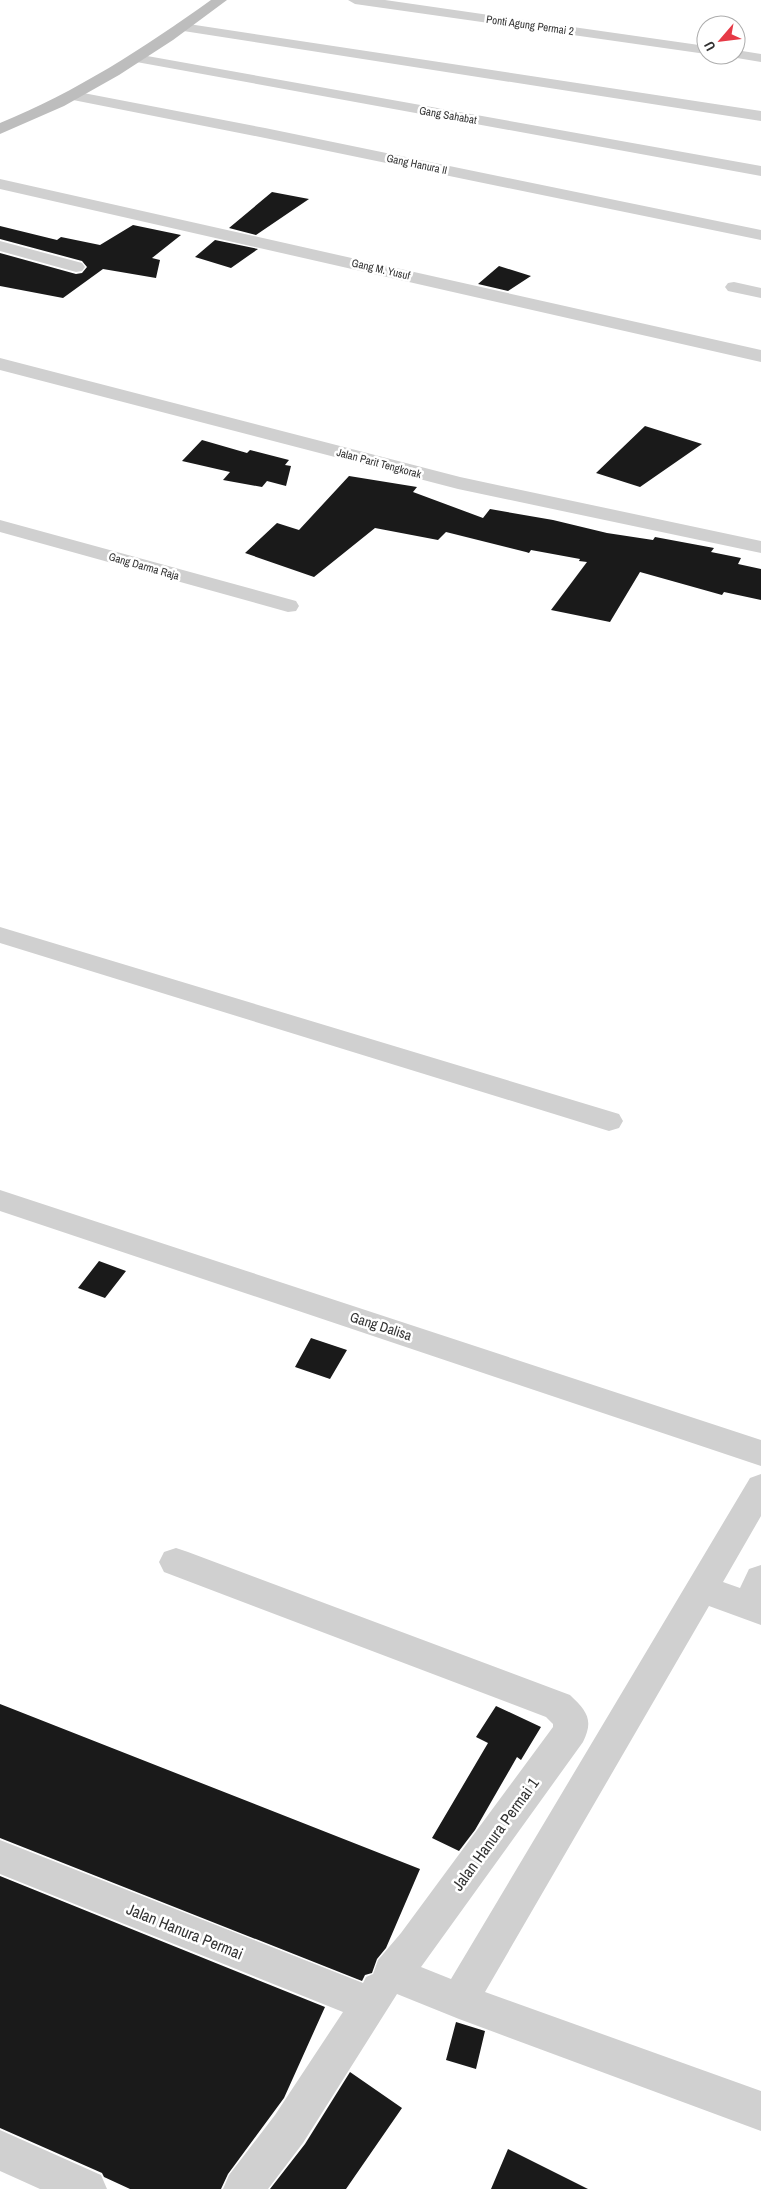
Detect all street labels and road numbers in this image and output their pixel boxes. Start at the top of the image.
street label: Ponti Agung Permai 2 [485,12,575,38]
street label: Gang Sahabat [418,103,478,127]
street label: Gang Hanura II [385,151,449,177]
street label: Gang M. Yusuf [350,255,412,283]
street label: Jalan Parit Tengkorak [335,445,423,481]
street label: Gang Darma Raja [107,549,181,583]
street label: Gang Dalisa [348,1308,415,1345]
street label: Jalan Hanura Permai 1 [446,1772,544,1895]
street label: Jalan Hanura Permai [123,1898,247,1964]

